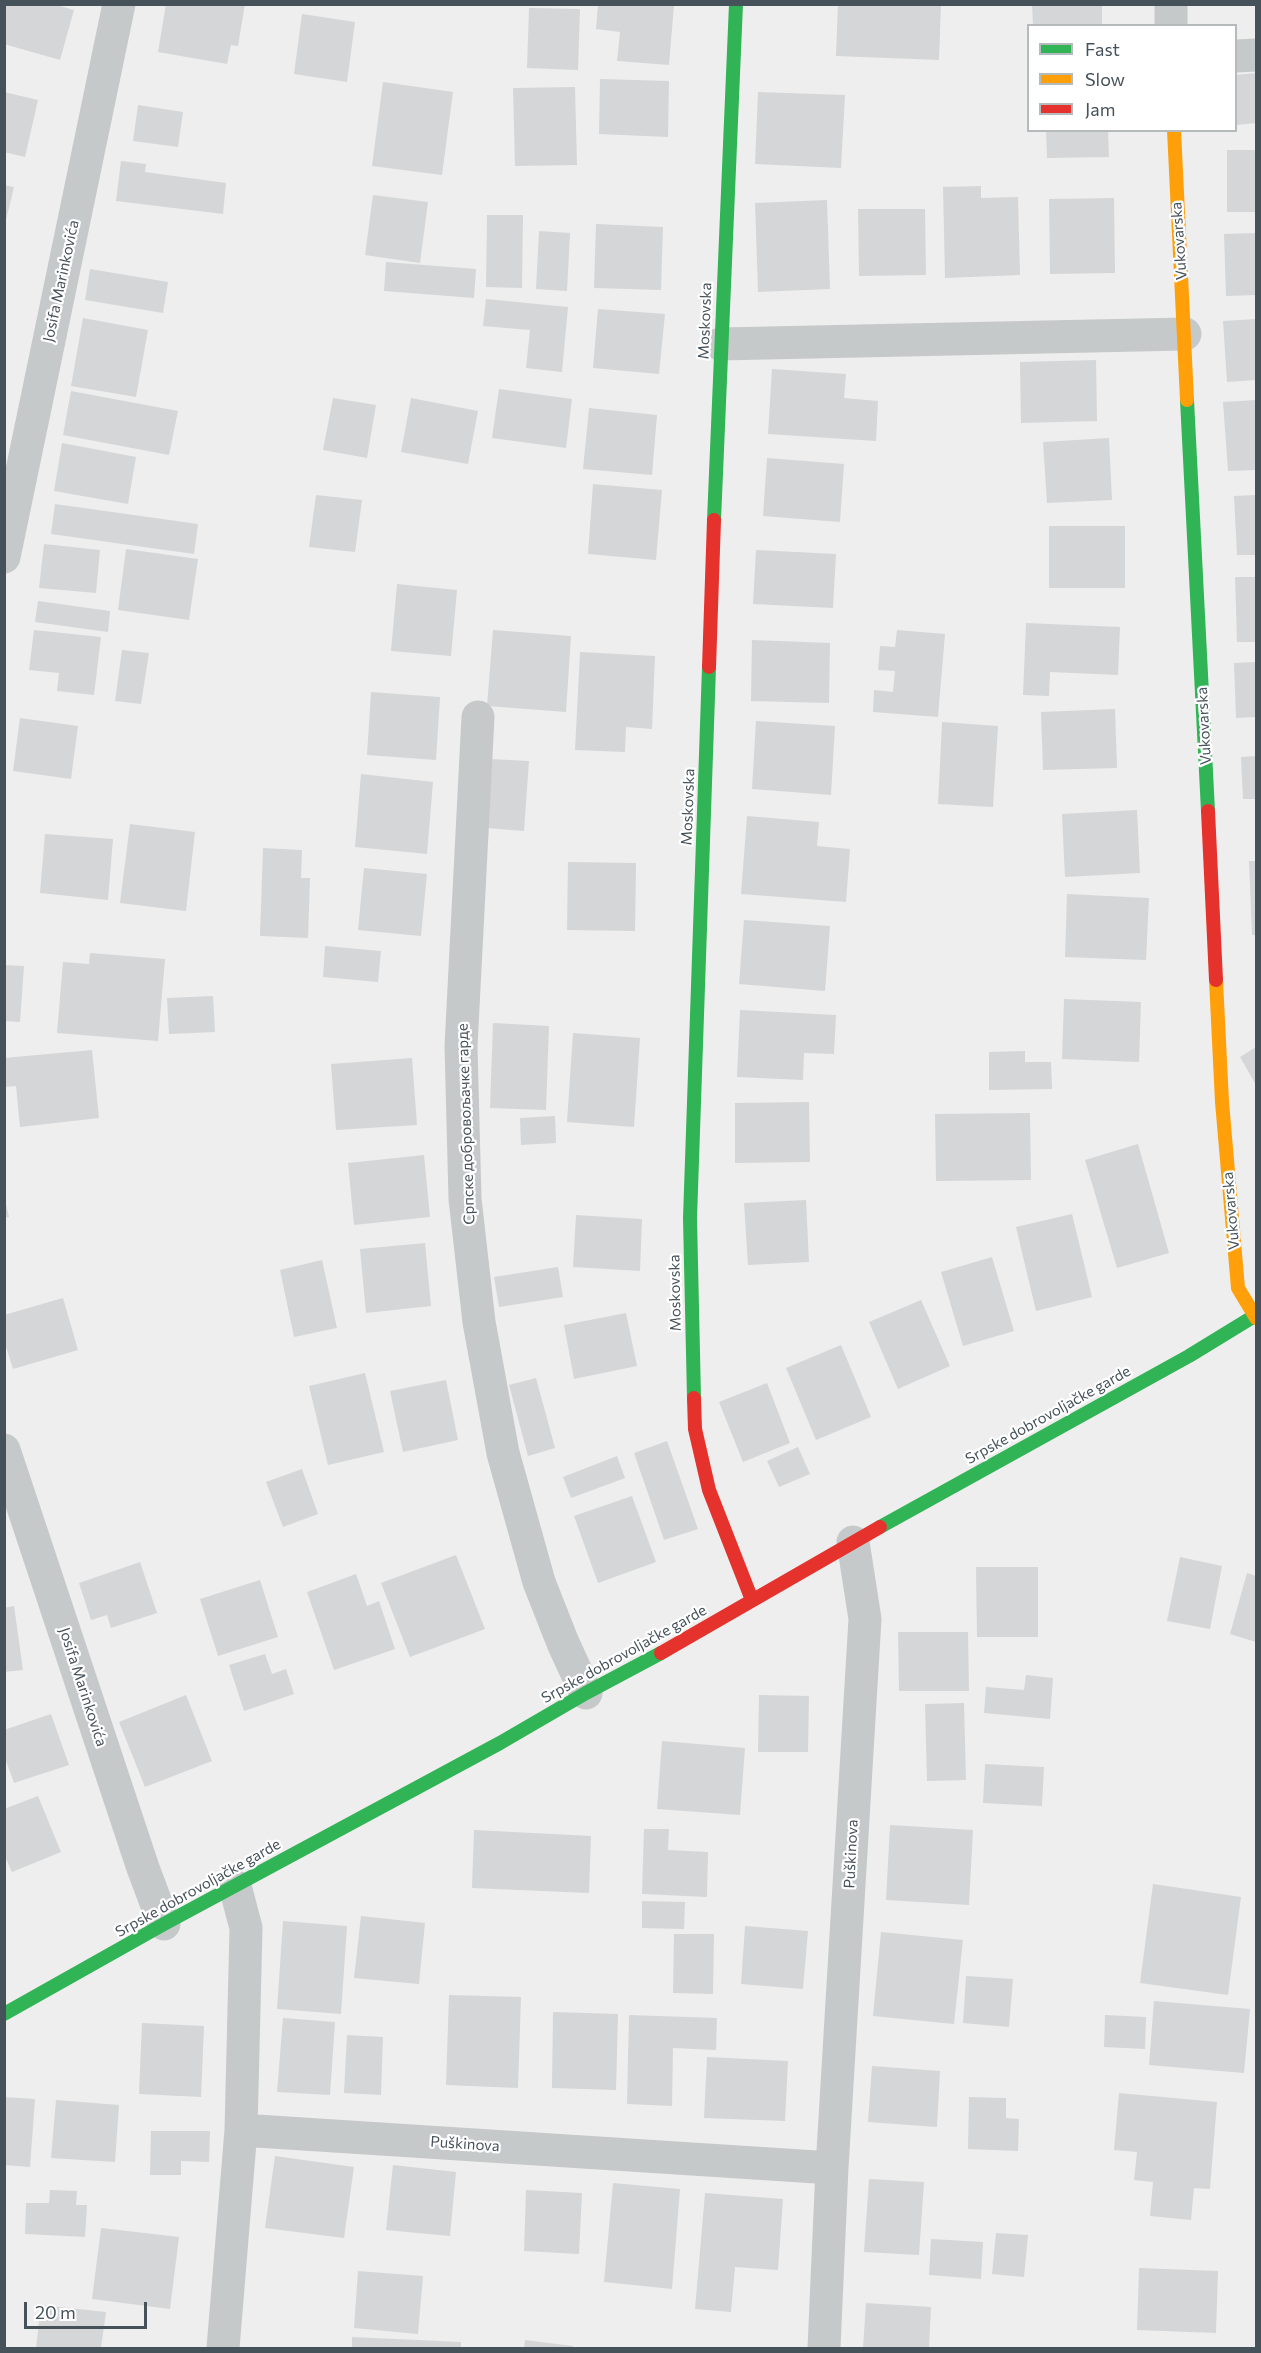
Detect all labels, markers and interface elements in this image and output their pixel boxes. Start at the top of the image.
legend [1027,24,1237,132]
text: Fast [1085,38,1120,60]
text: Slow [1085,68,1125,90]
text: Jam [1085,98,1115,120]
street label: Vukovarska [1167,201,1191,281]
street label: Josifa Marinkovića [39,218,83,344]
street label: Moskovska [695,282,715,360]
street label: Vukovarska [1193,686,1215,766]
street label: Moskovska [678,768,698,846]
street label: Српске добровољачке гарде [453,1023,479,1225]
street label: Vukovarska [1219,1171,1243,1251]
street label: Moskovska [665,1254,685,1332]
street label: Srpske dobrovoljačke garde [962,1362,1134,1468]
street label: Srpske dobrovoljačke garde [538,1601,710,1707]
street label: Josifa Marinkovića [55,1625,111,1749]
street label: Puškinova [840,1819,862,1889]
street label: Srpske dobrovoljačke garde [112,1835,284,1941]
street label: Puškinova [430,2133,500,2155]
scale bar [27,2290,150,2328]
text: 20 m [35,2301,76,2323]

